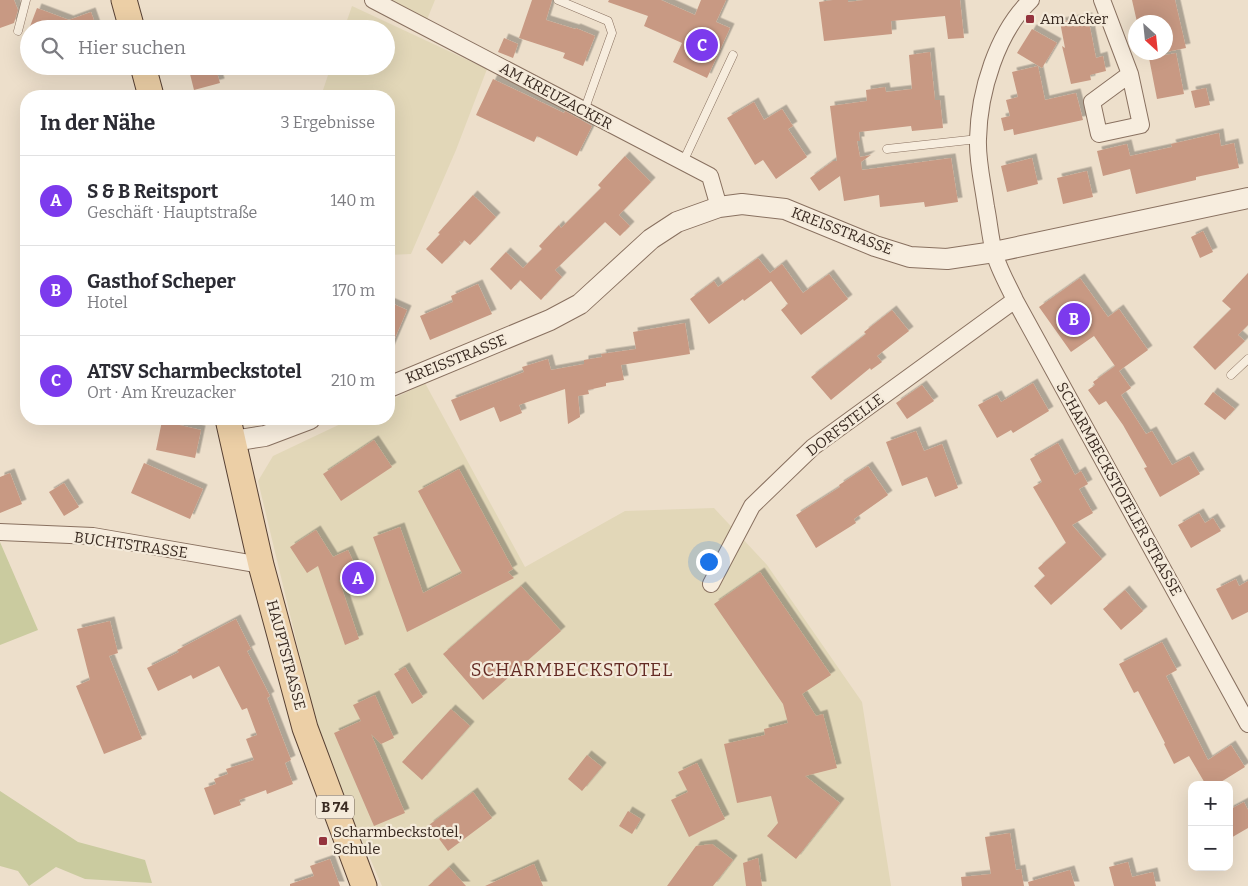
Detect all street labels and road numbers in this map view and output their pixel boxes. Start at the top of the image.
street label: AM KREUZACKER [497,59,615,133]
street label: KREISSTRASSE [789,203,895,259]
street label: KREISSTRASSE [403,331,509,387]
street label: SCHARMBECKSTOTELER STRASSE [1053,379,1185,599]
street label: DORFSTELLE [803,390,887,460]
street label: BUCHTSTRASSE [73,528,189,562]
street label: HAUPTSTRASSE [263,598,309,712]
road number: B 74 [316,796,354,819]

